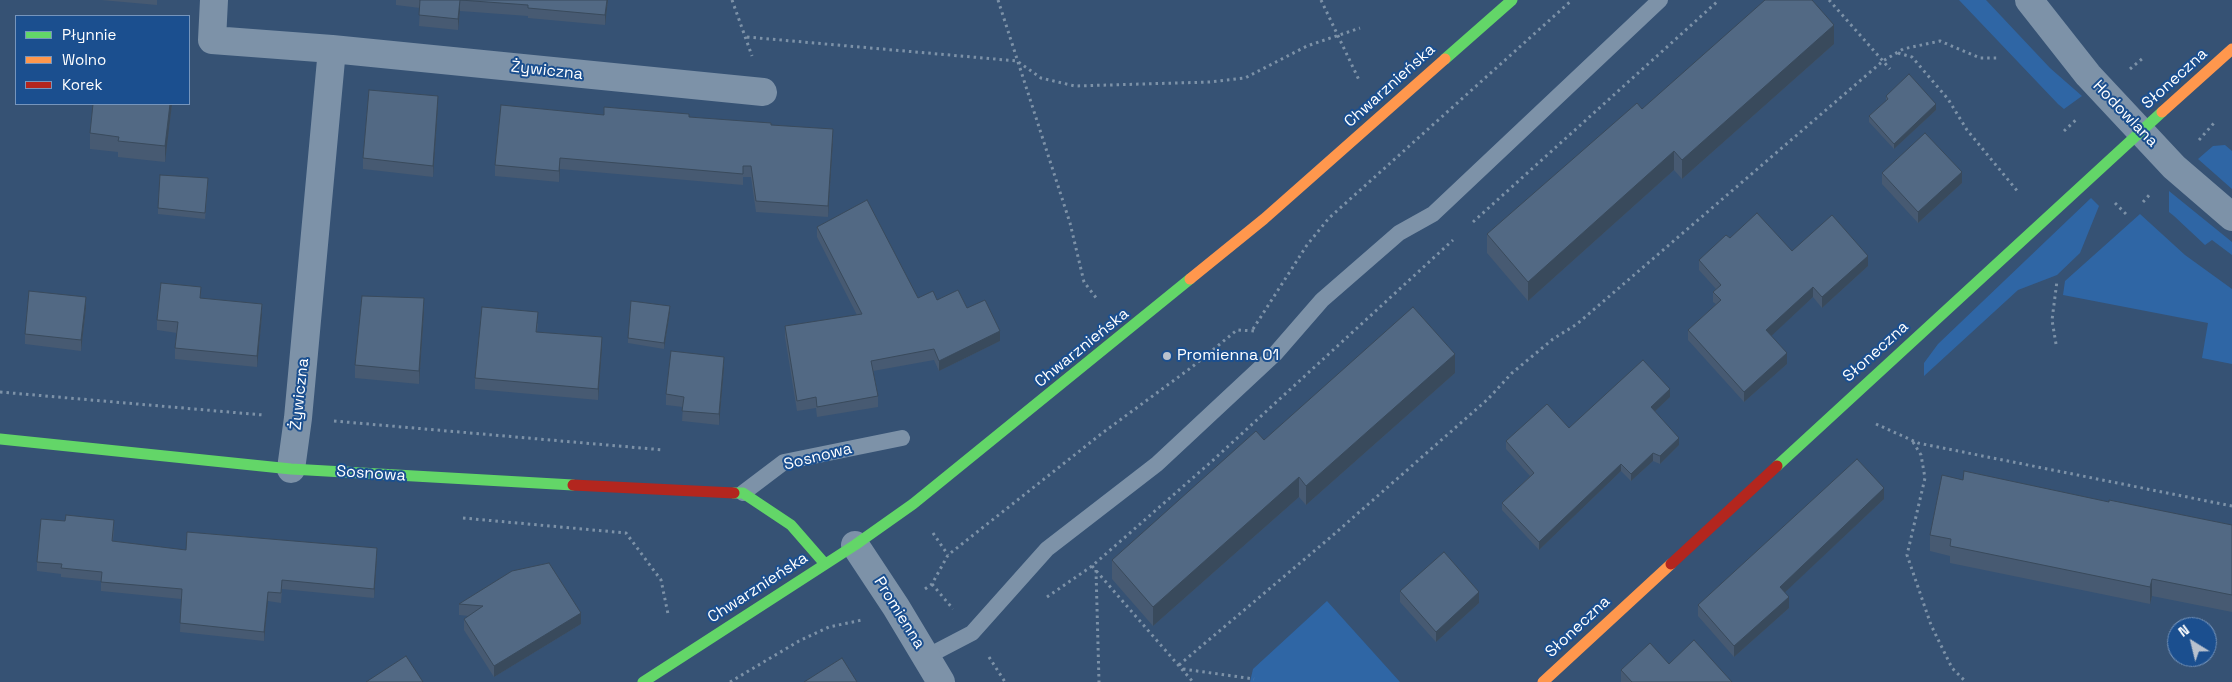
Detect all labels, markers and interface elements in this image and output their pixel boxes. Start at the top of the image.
legend [15,15,190,105]
text: Płynnie [62,25,116,44]
street label: Chwarznieńska [1341,40,1439,132]
street label: Słoneczna [2138,45,2212,113]
text: Wolno [62,50,106,69]
street label: Żywiczna [510,58,584,84]
text: Korek [62,75,102,94]
street label: Hodowlana [2088,77,2162,151]
street label: Chwarznieńska [1031,304,1133,392]
street label: Słoneczna [1839,318,1913,386]
place label: Promienna 01 [1177,346,1279,366]
marker: Promienna 01 [1161,350,1173,362]
street label: Żywiczna [287,357,313,431]
street label: Sosnowa [782,439,854,475]
street label: Sosnowa [336,462,406,486]
street label: Chwarznieńska [704,549,812,627]
street label: Promienna [869,573,929,653]
street label: Słoneczna [1542,592,1614,662]
north arrow [2167,617,2217,667]
text: N [2175,621,2193,641]

